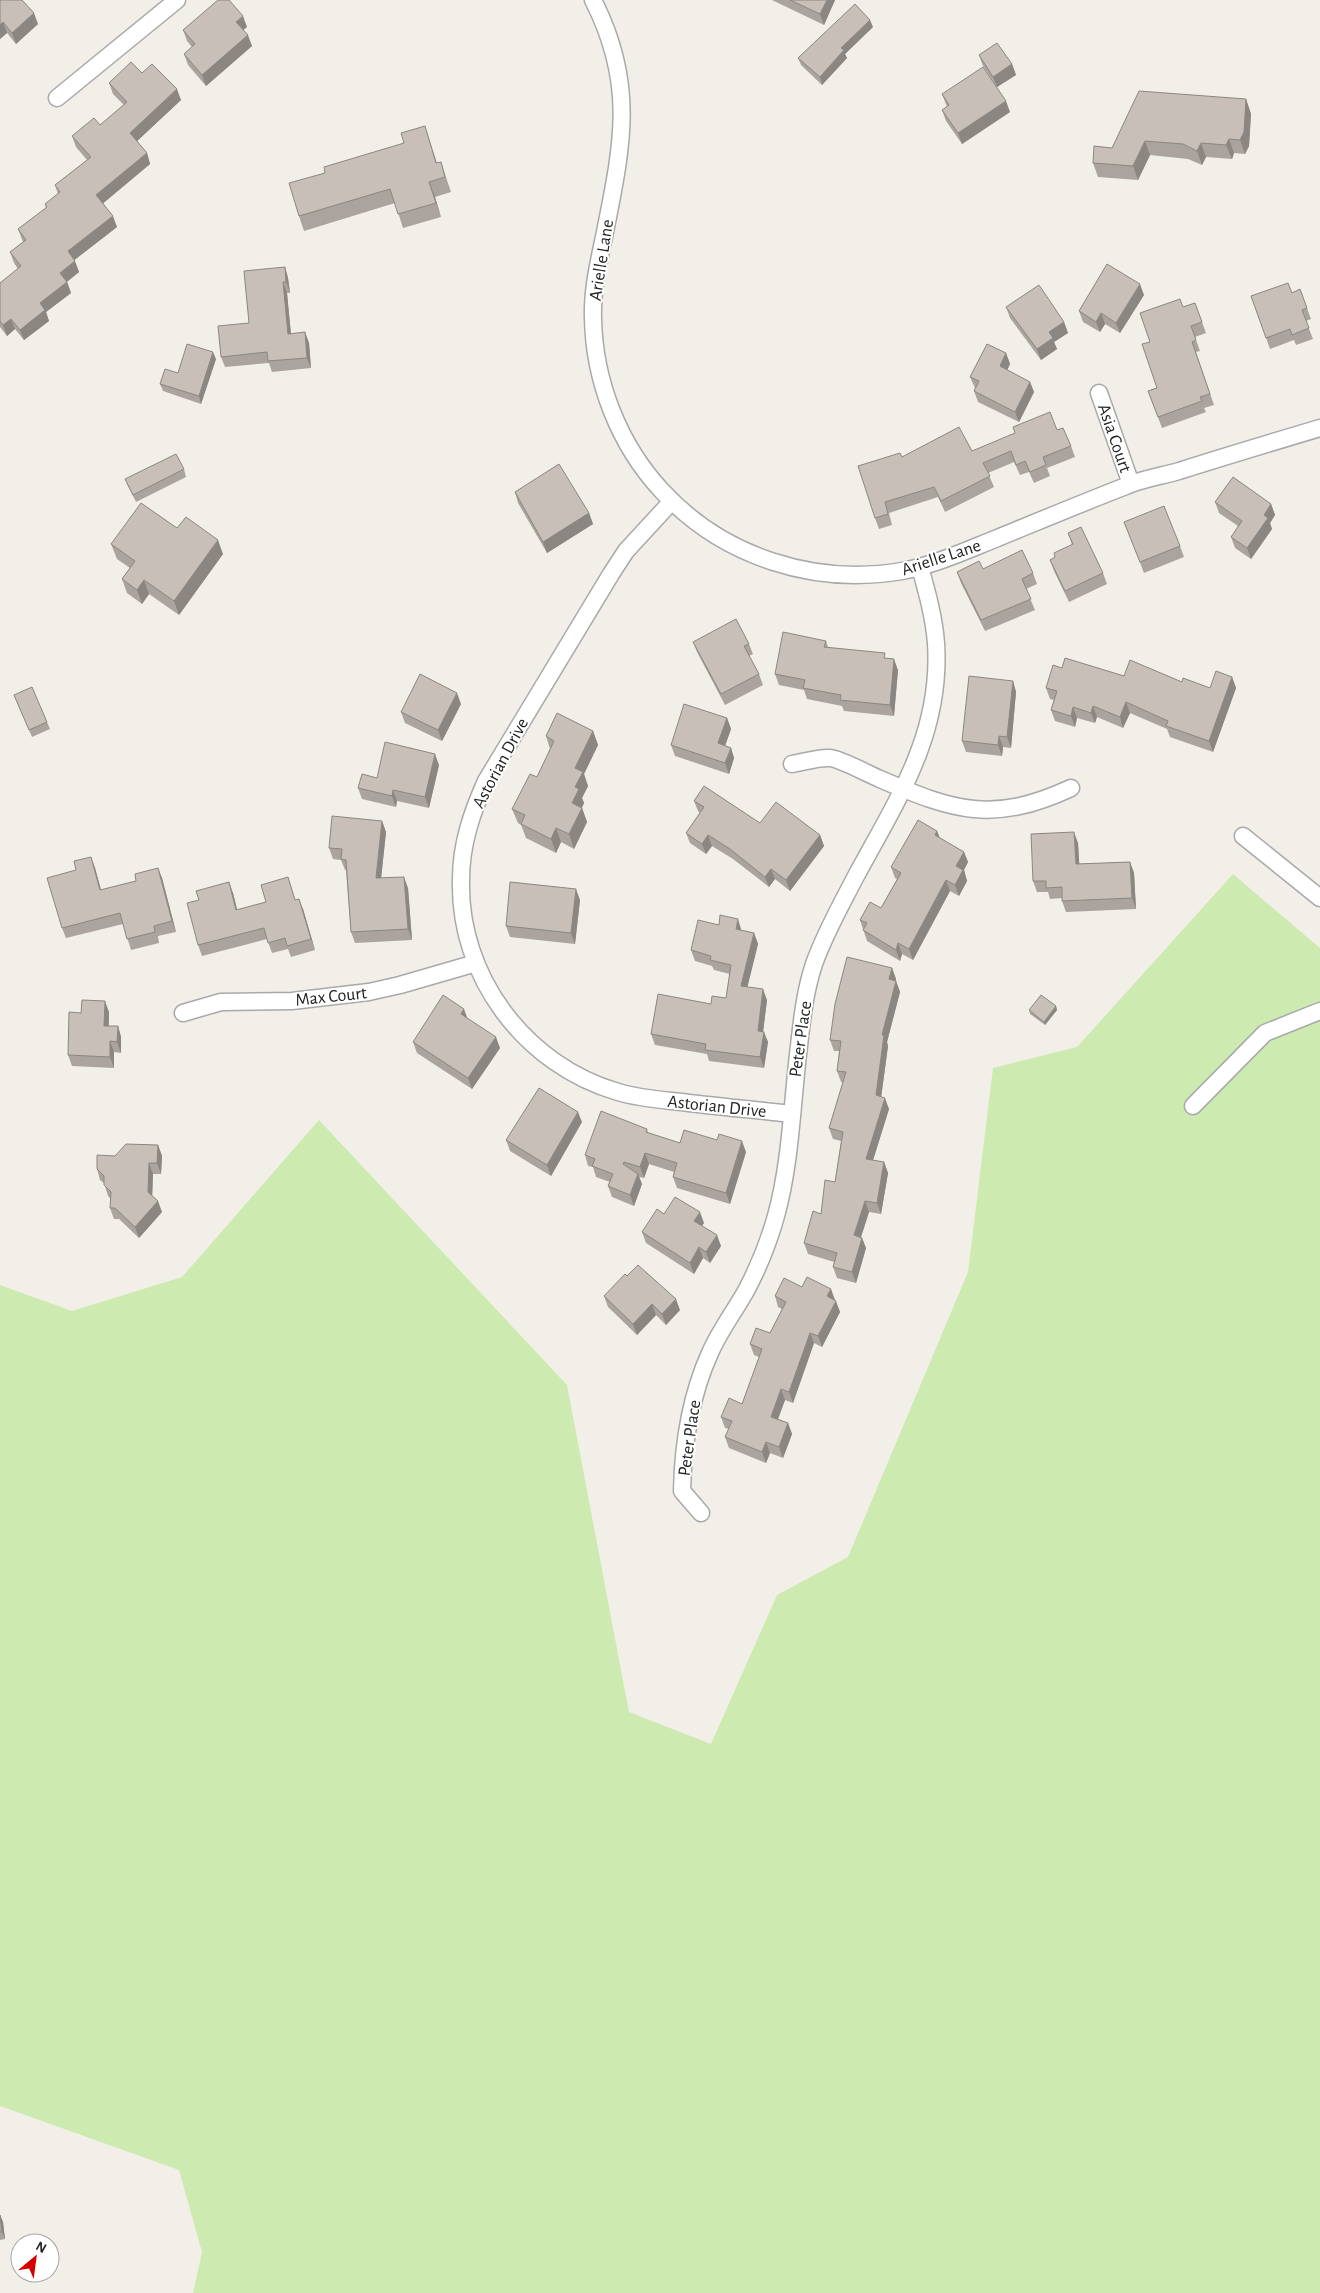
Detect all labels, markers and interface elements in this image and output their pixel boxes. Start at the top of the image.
street label: Arielle Lane [587,218,617,302]
street label: Asia Court [1094,402,1134,475]
street label: Arielle Lane [900,537,983,579]
street label: Astorian Drive [470,715,532,811]
street label: Max Court [295,984,368,1010]
street label: Peter Place [787,1000,815,1078]
street label: Astorian Drive [667,1093,767,1121]
street label: Peter Place [676,1399,704,1477]
north arrow [10,2233,60,2283]
text: N [33,2239,48,2256]

